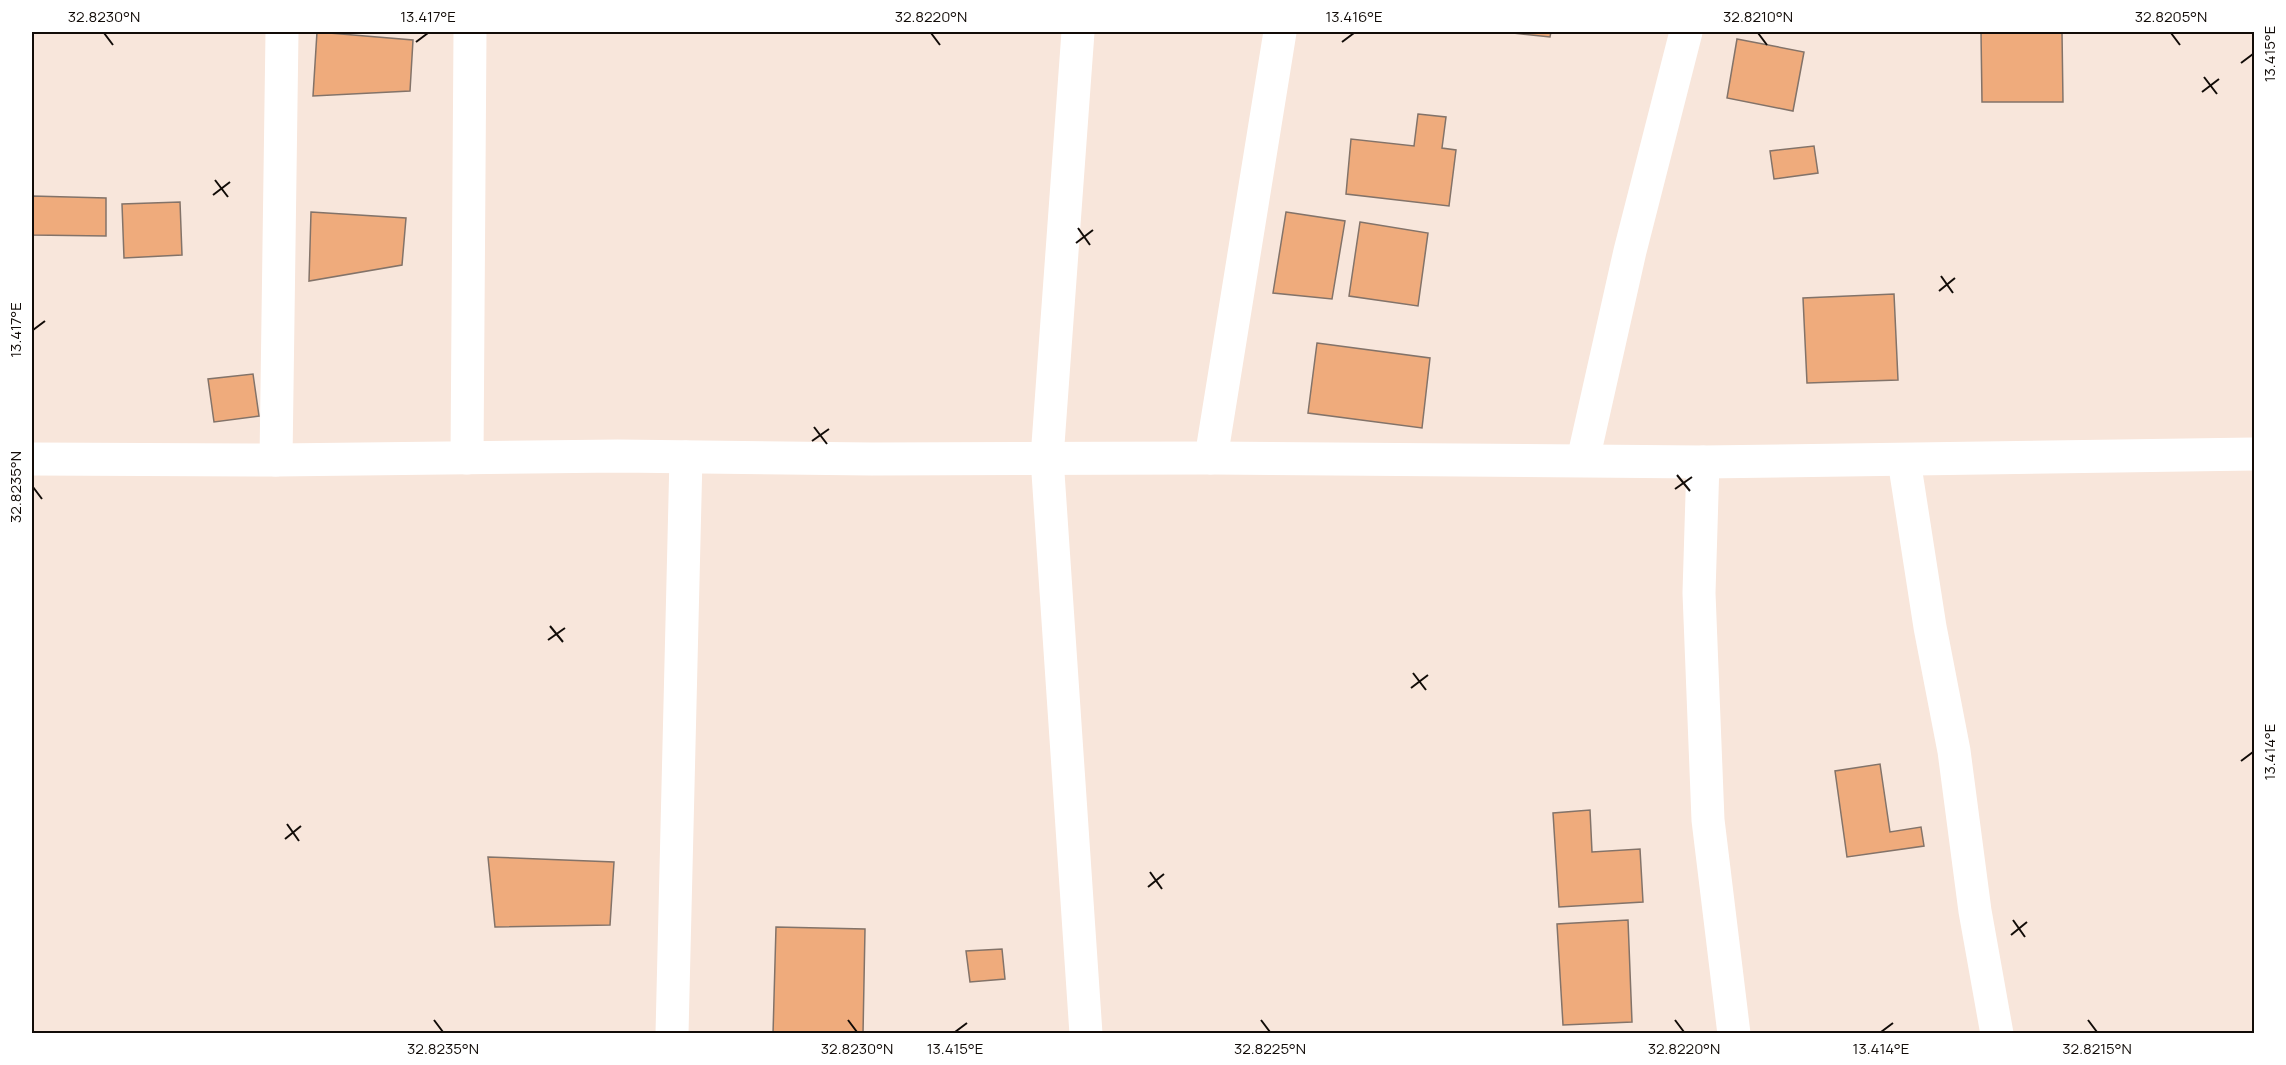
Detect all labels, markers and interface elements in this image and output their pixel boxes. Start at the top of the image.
text: 32.8230°N [68,6,140,27]
text: 13.417°E [400,6,456,27]
text: 32.8220°N [895,6,967,27]
text: 13.416°E [1325,6,1383,27]
text: 32.8210°N [1723,6,1793,27]
text: 32.8205°N [2135,6,2207,27]
text: 13.415°E [2259,26,2280,82]
text: 13.417°E [5,302,26,358]
text: 32.8235°N [5,451,26,523]
text: 13.414°E [2259,724,2280,780]
text: 32.8235°N [407,1038,479,1059]
text: 32.8230°N [821,1038,893,1059]
text: 13.415°E [927,1038,983,1059]
text: 32.8225°N [1234,1038,1306,1059]
text: 32.8220°N [1648,1038,1720,1059]
text: 13.414°E [1853,1038,1909,1059]
text: 32.8215°N [2062,1038,2132,1059]

